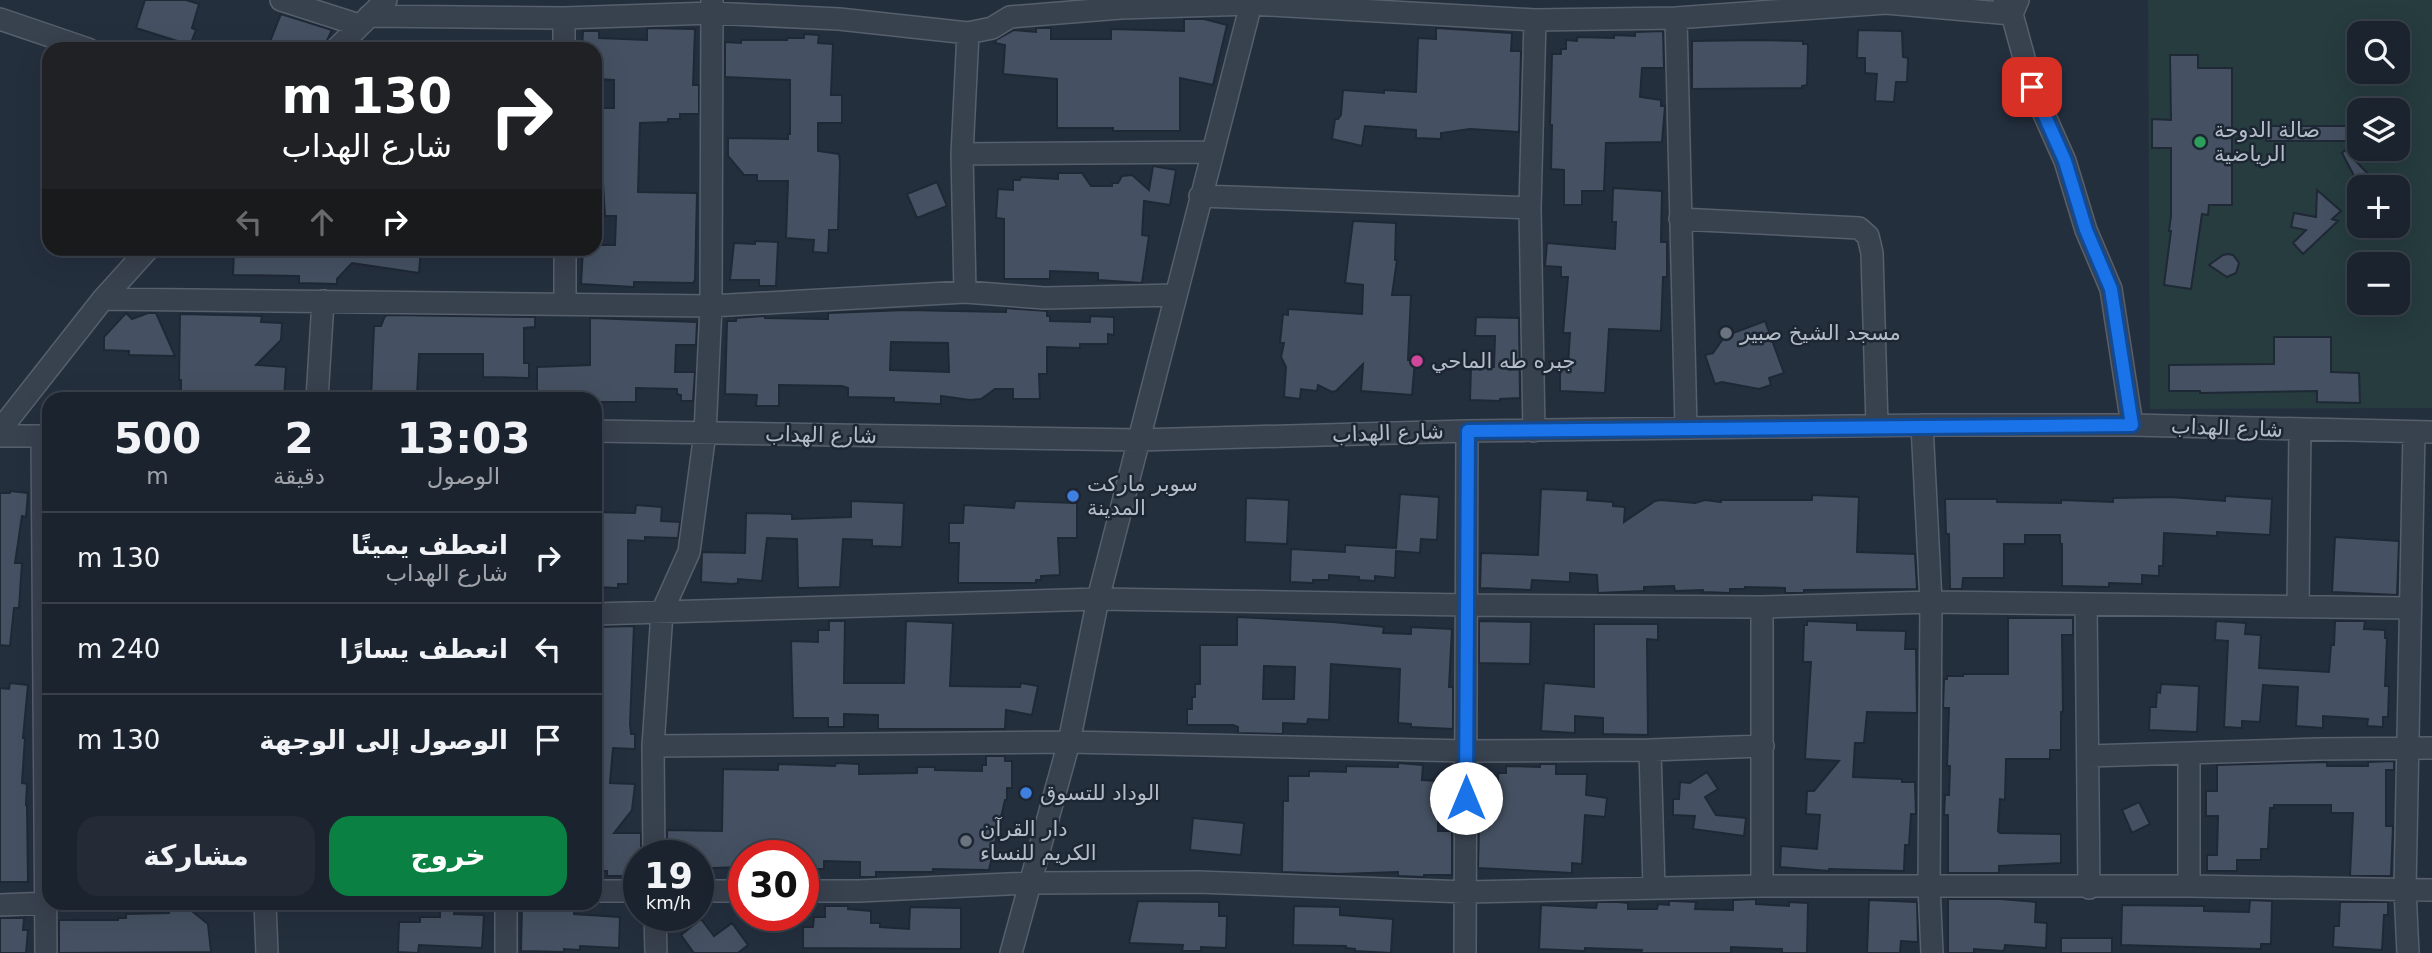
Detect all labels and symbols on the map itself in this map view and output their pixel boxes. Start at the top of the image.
pin [2002,57,2062,117]
place label: صالة الدوحة الرياضية [2214,118,2320,166]
marker: صالة الدوحة الرياضية [2192,134,2208,150]
place label: مسجد الشيخ صبير [1739,321,1901,345]
marker: مسجد الشيخ صبير [1718,325,1734,341]
place label: جبره طه الماحي [1431,349,1576,373]
marker: جبره طه الماحي [1409,353,1425,369]
street label: شارع الهداب [2171,414,2283,442]
street label: شارع الهداب [1332,419,1444,447]
street label: شارع الهداب [765,422,877,448]
place label: سوبر ماركت المدينة [1087,472,1198,520]
marker: سوبر ماركت المدينة [1065,488,1081,504]
position arrow [1429,761,1503,835]
place label: الوداد للتسوق [1040,781,1160,805]
marker: الوداد للتسوق [1018,785,1034,801]
place label: دار القرآن الكريم للنساء [980,816,1097,866]
marker: دار القرآن الكريم للنساء [958,833,974,849]
speed limit sign: 30 [728,840,819,931]

